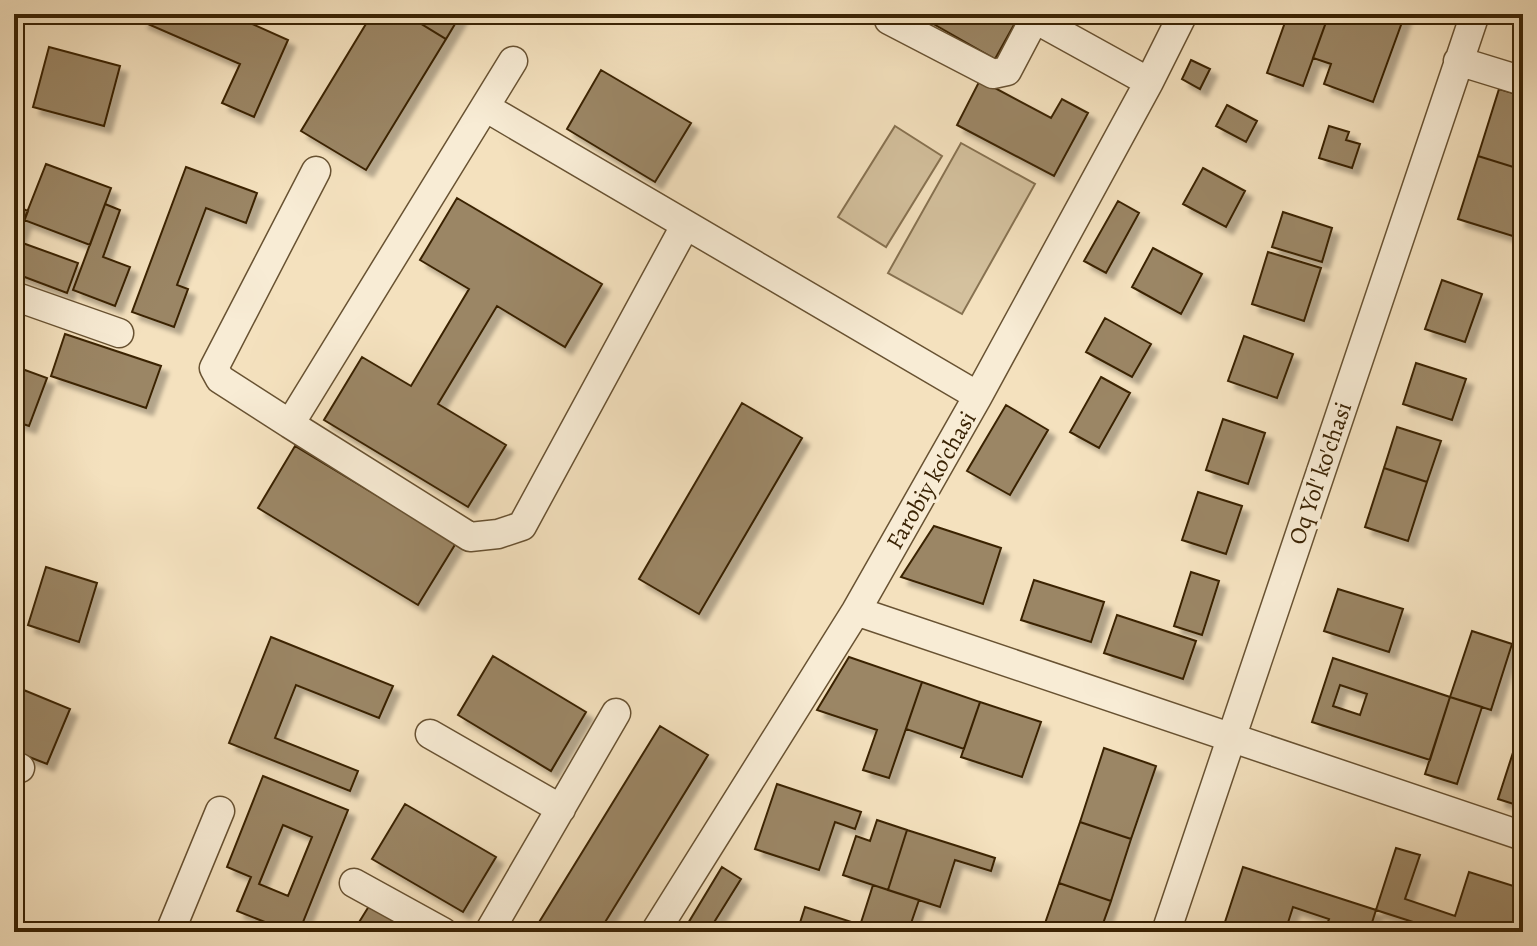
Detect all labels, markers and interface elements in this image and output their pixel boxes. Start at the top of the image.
street label: Oq Yol' ko'chasi [1281,397,1359,549]
street label: Farobiy ko'chasi [879,405,983,555]

